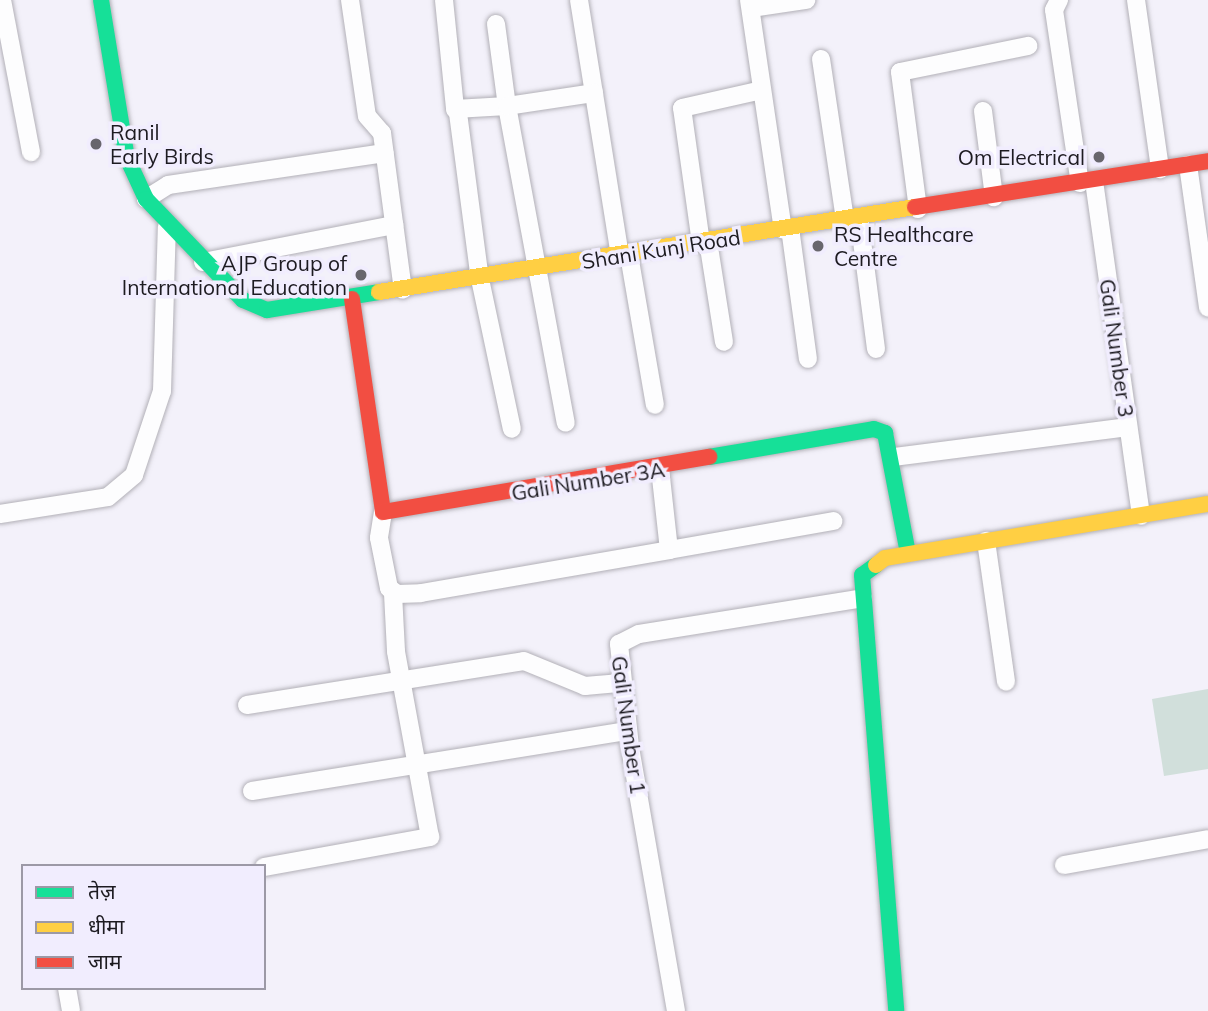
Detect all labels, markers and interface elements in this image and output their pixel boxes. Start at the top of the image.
place label: Ranil Early Birds [110,119,214,169]
marker: Ranil Early Birds [88,136,104,152]
place label: Om Electrical [958,144,1085,170]
marker: Om Electrical [1091,149,1107,165]
place label: RS Healthcare Centre [834,221,974,271]
street label: Shani Kunj Road [580,224,742,274]
marker: RS Healthcare Centre [808,236,828,256]
place label: AJP Group of International Education [122,250,347,300]
marker: AJP Group of International Education [353,267,369,283]
street label: Gali Number 3 [1095,277,1139,419]
street label: Gali Number 3A [510,456,666,506]
street label: Gali Number 1 [607,654,651,796]
legend [21,864,266,990]
text: तेज़ [88,878,116,904]
text: धीमा [88,913,124,939]
text: जाम [88,948,122,974]

